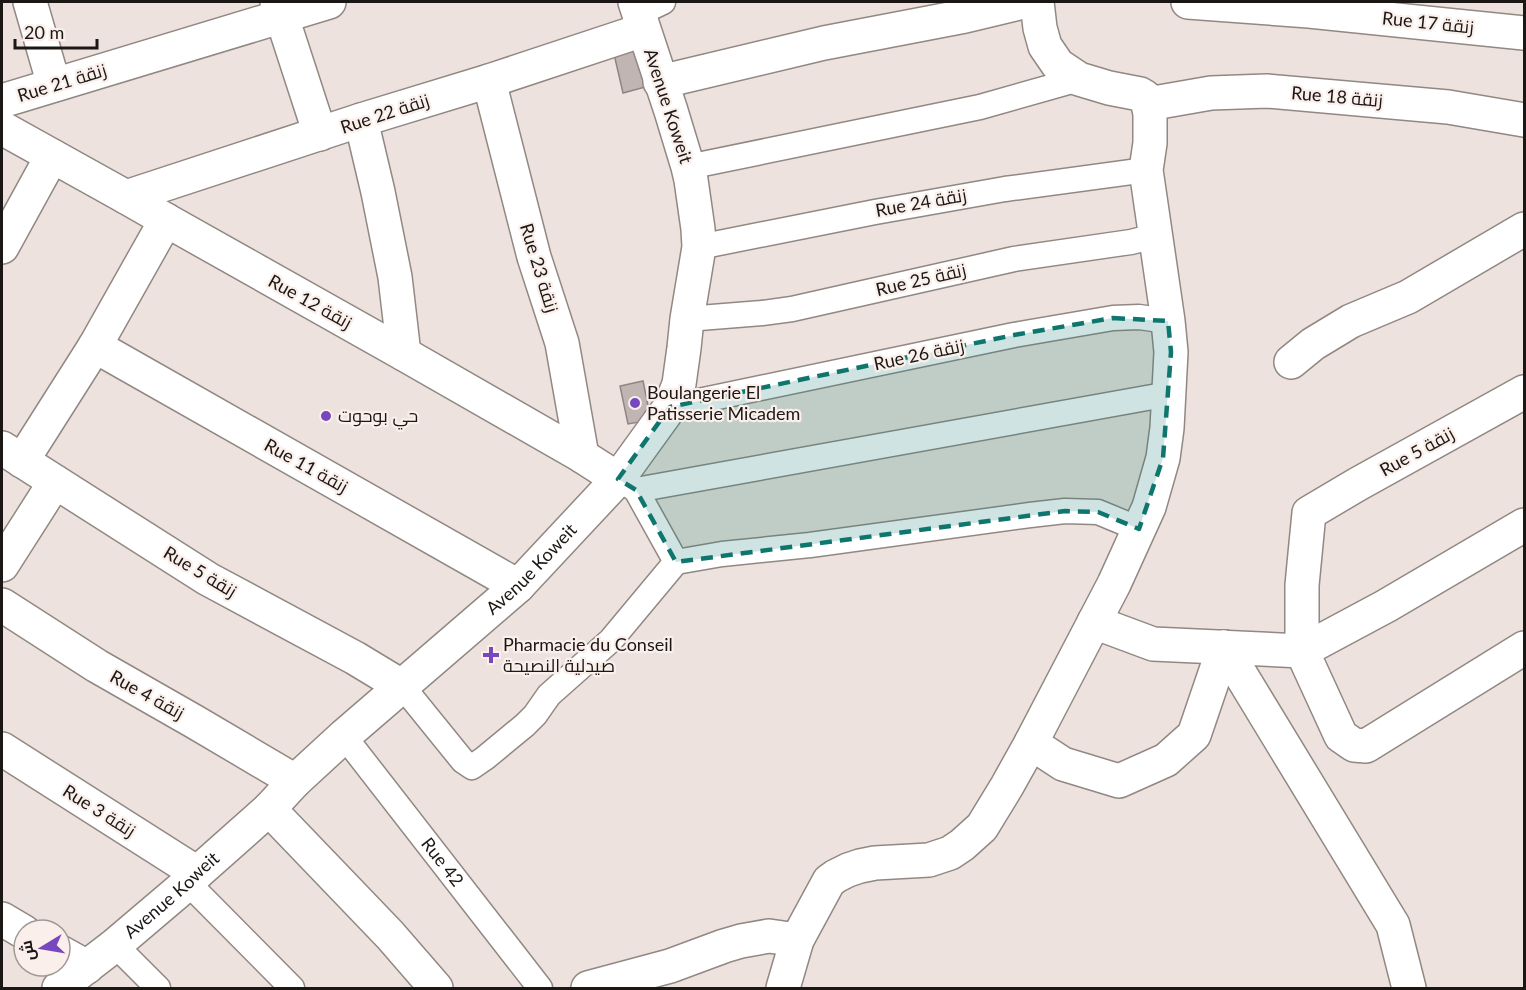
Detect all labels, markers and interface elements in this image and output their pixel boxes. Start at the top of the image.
street label: Rue 17 زنقة [1381,6,1475,39]
scale bar [15,12,98,50]
text: 20 m [24,21,64,43]
street label: Avenue Koweit [640,45,698,167]
street label: Rue 21 زنقة [15,58,109,107]
street label: Rue 18 زنقة [1290,81,1384,112]
street label: Rue 22 زنقة [338,88,432,139]
street label: Rue 24 زنقة [874,183,968,222]
street label: Rue 23 زنقة [515,221,564,315]
street label: Rue 25 زنقة [873,258,968,301]
street label: Rue 12 زنقة [264,269,356,334]
street label: Rue 26 زنقة [872,334,966,375]
place label: Boulangerie El Patisserie Micadem [647,381,800,424]
marker: Boulangerie El Patisserie Micadem [628,396,642,410]
place label: حي بوحوت [338,404,418,430]
marker: حي بوحوت [319,409,333,423]
street label: Rue 5 زنقة [1376,422,1458,481]
street label: Rue 11 زنقة [260,433,352,498]
street label: Avenue Koweit [481,518,581,619]
street label: Rue 5 زنقة [159,541,241,602]
place label: Pharmacie du Conseil صيدلية النصيحة [503,633,673,676]
marker: Pharmacie du Conseil صيدلية النصيحة [484,648,498,662]
street label: Rue 4 زنقة [106,665,188,724]
street label: Rue 3 زنقة [59,779,140,842]
street label: Rue 42 [417,833,469,891]
street label: Avenue Koweit [119,846,224,943]
north arrow [12,918,72,978]
text: ش [16,939,39,963]

